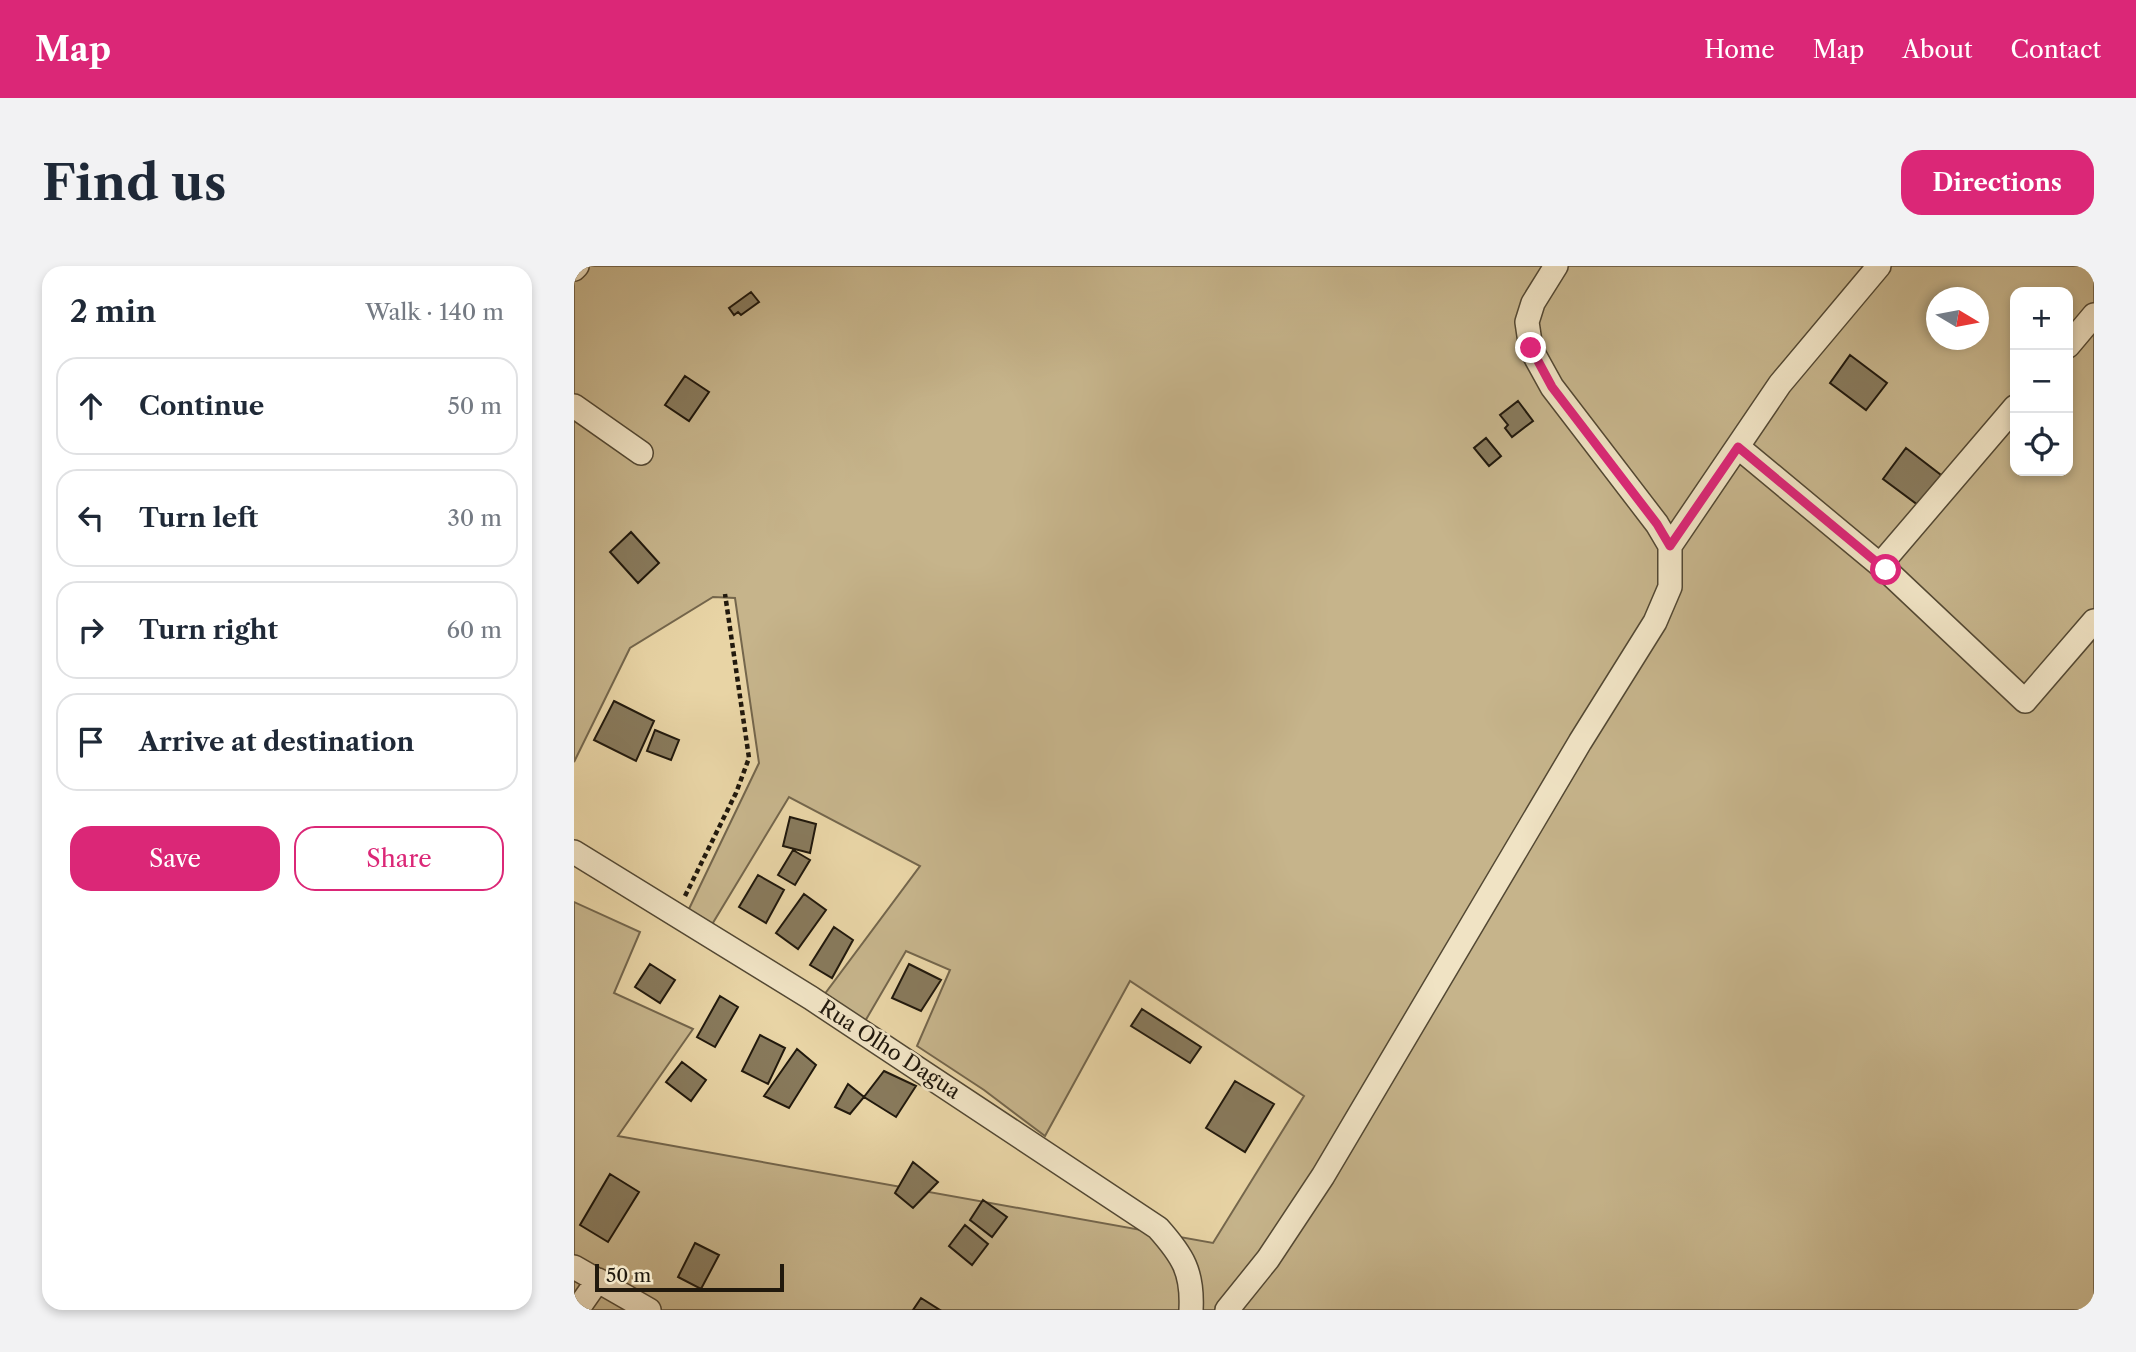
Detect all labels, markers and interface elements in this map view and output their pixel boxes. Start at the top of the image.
text: Map [35,29,111,70]
text: Home [1704,35,1775,64]
text: Map [1813,35,1864,64]
text: About [1902,35,1973,64]
text: Contact [2011,35,2101,64]
button: Directions [1901,150,2094,215]
text: Find us [42,152,226,213]
north arrow [1926,287,1989,350]
map controls [2010,287,2073,476]
button: + [2010,287,2073,350]
text: 2 min [70,293,156,330]
text: Walk · 140 m [365,298,504,326]
route end [1515,332,1546,363]
button: − [2010,350,2073,413]
icon: ahead [72,387,110,425]
text: Continue [139,390,264,422]
text: 50 m [447,392,502,420]
button: locate [2010,413,2073,476]
icon: left [72,499,110,537]
text: Turn left [139,502,258,534]
text: 30 m [447,504,502,532]
route start [1870,554,1901,585]
icon: right [72,611,110,649]
text: Turn right [139,614,278,646]
text: 60 m [446,616,502,644]
icon: arrive [72,723,110,761]
text: Arrive at destination [139,726,414,758]
button: Save [70,826,280,891]
button: Share [294,826,504,891]
street label: Rua Olho Dagua [815,994,966,1104]
scale bar [595,1261,784,1293]
text: 50 m [606,1264,651,1287]

